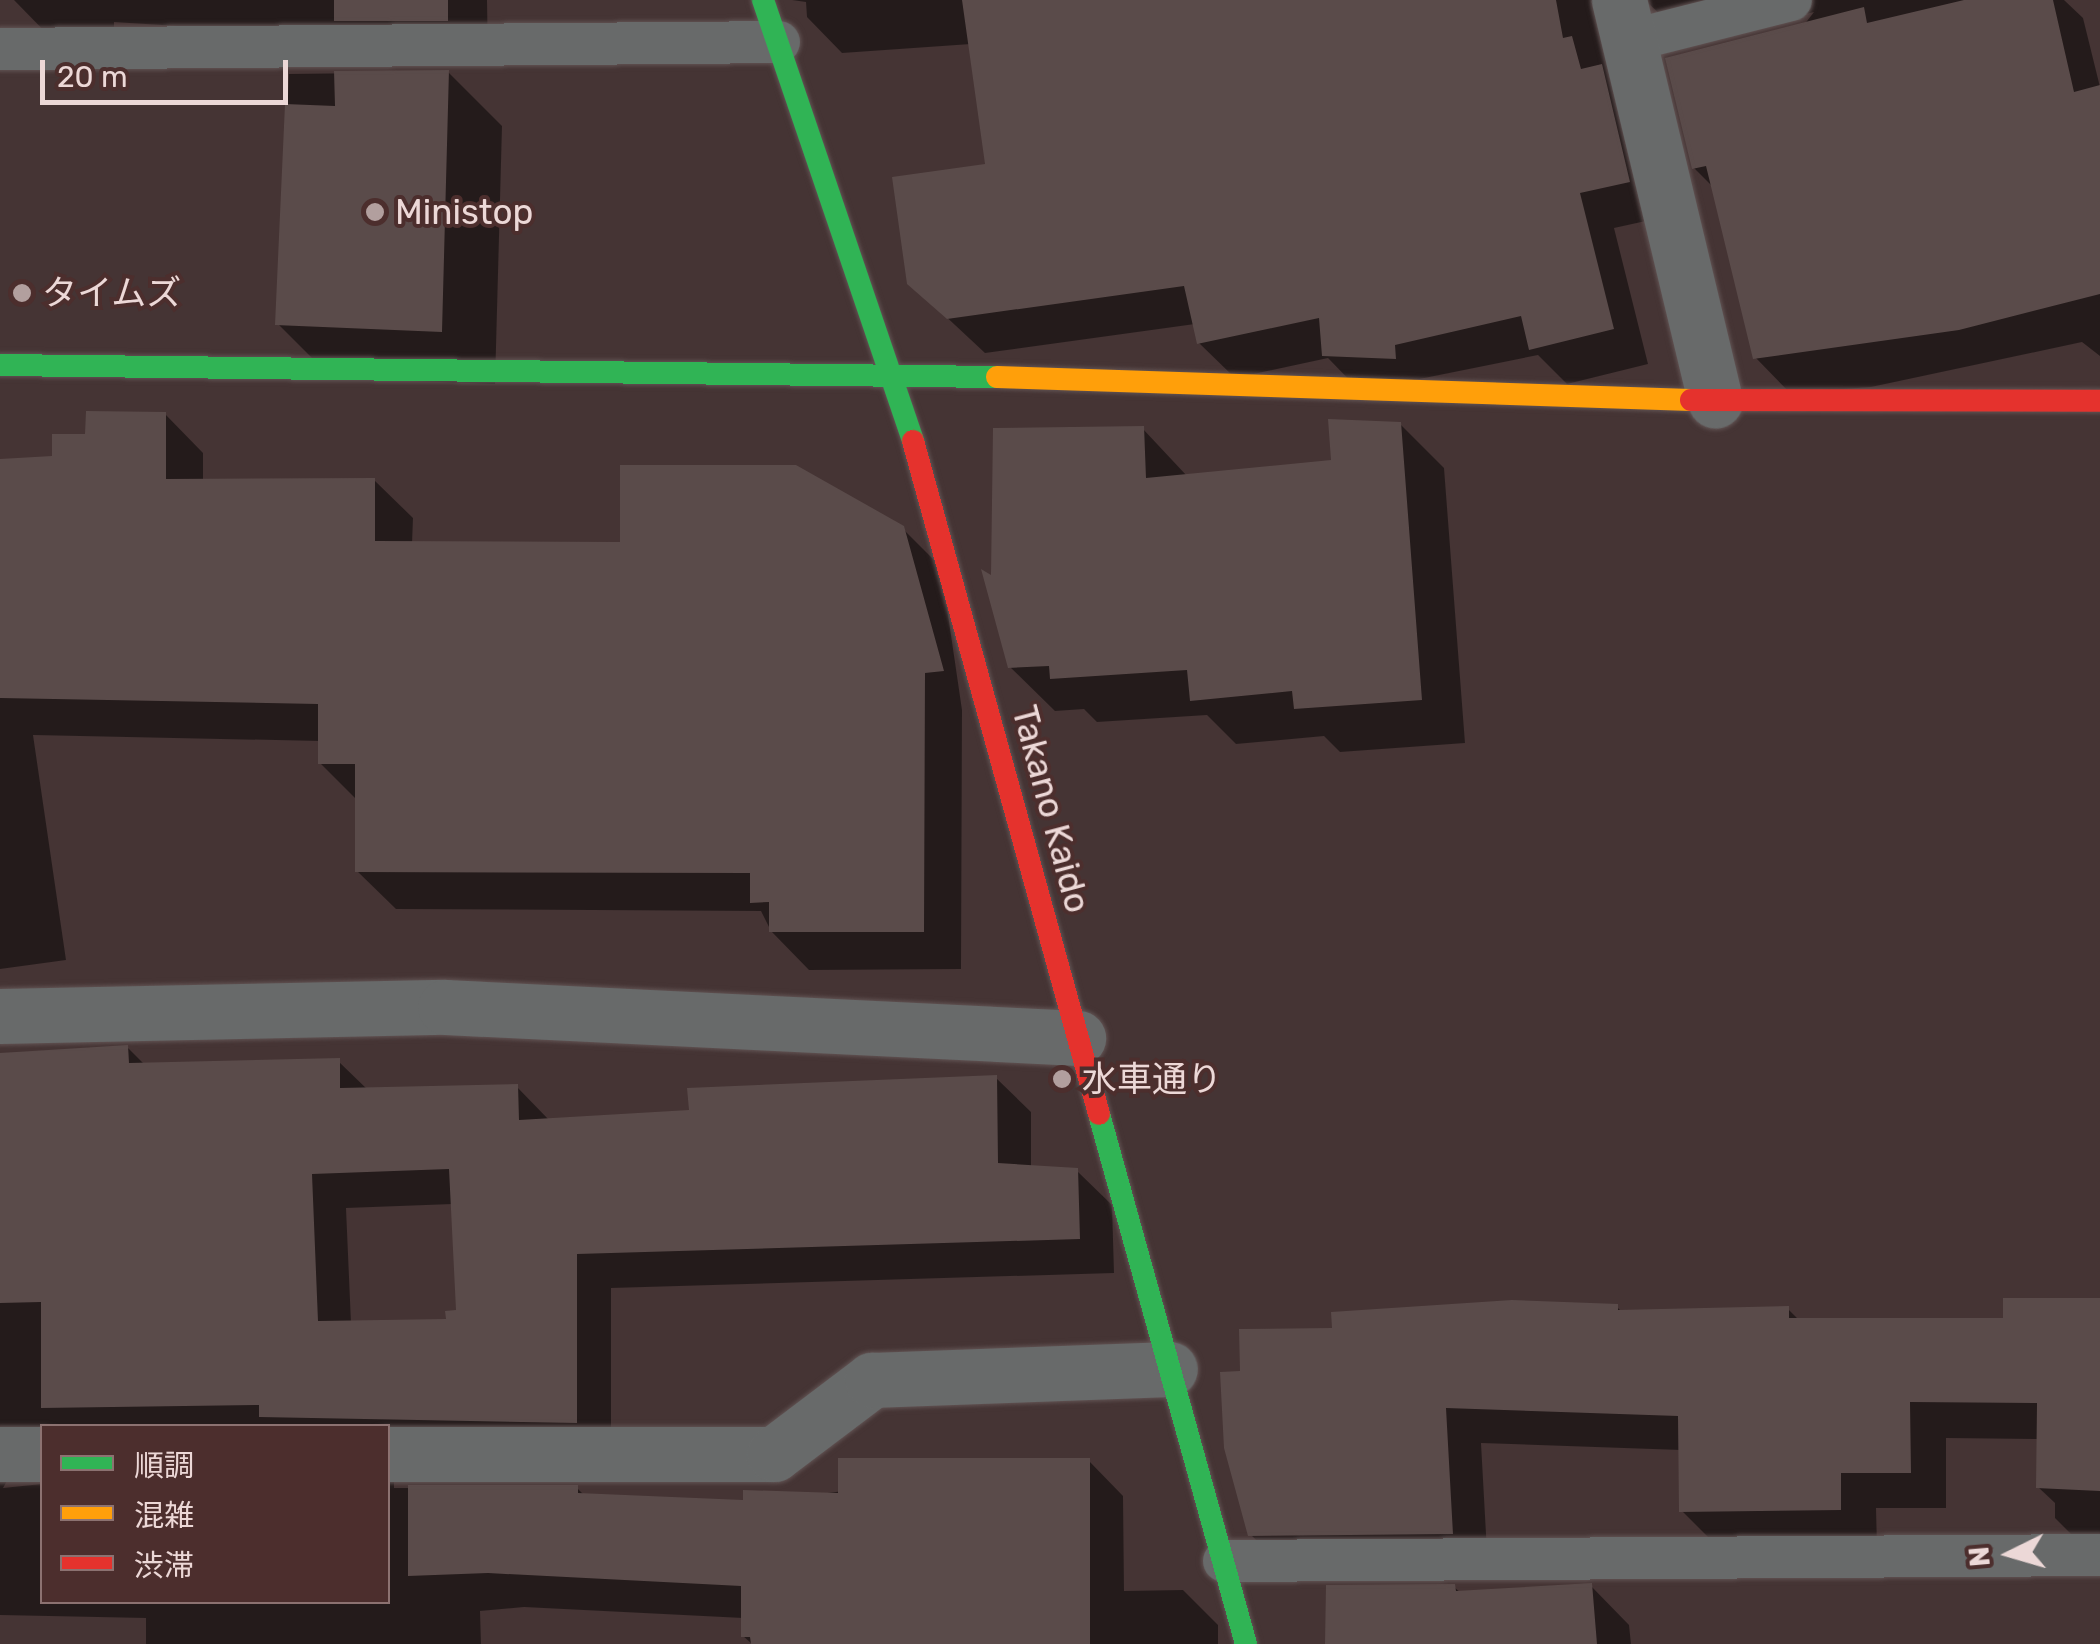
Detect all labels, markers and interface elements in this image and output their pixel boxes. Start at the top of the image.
scale bar [45,40,292,102]
text: 20 m [57,59,128,95]
place label: Ministop [395,191,533,233]
marker: Ministop [364,201,386,223]
place label: タイムズ [42,272,182,314]
marker: タイムズ [11,282,33,304]
street label: Takano Kaido [1003,701,1099,917]
place label: 水車通り [1082,1058,1222,1100]
marker: 水車通り [1051,1068,1073,1090]
legend [40,1424,390,1604]
text: 順調 [134,1448,194,1484]
text: 混雑 [134,1498,194,1534]
north arrow [1960,1504,2060,1604]
text: N [1962,1545,1997,1568]
text: 渋滞 [134,1548,194,1584]

